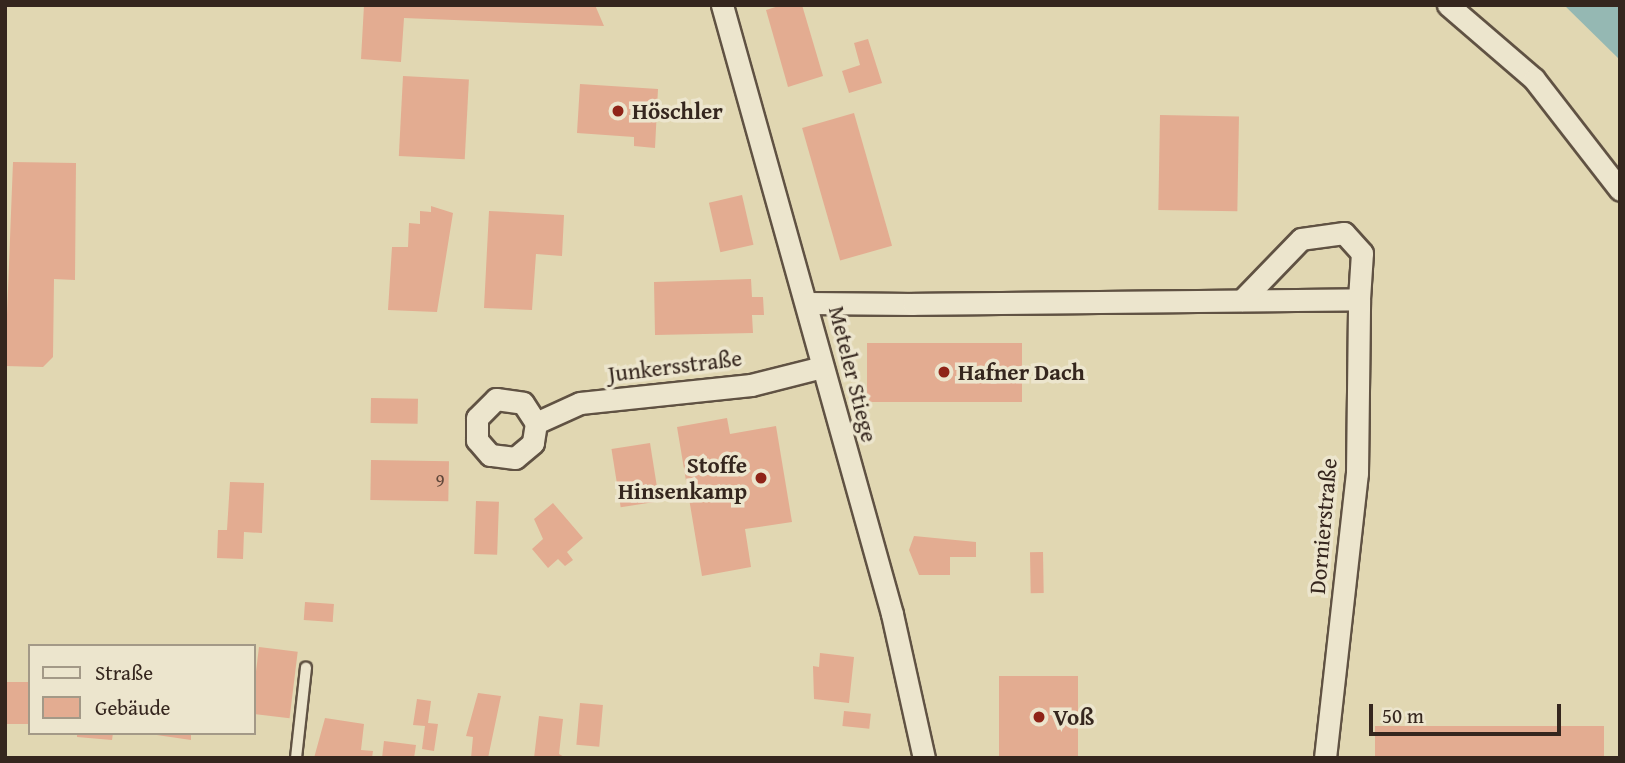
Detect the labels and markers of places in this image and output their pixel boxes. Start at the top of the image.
place label: Höschler [632,97,723,125]
marker: Höschler [610,103,626,119]
place label: Hafner Dach [958,358,1085,386]
marker: Hafner Dach [936,364,952,380]
place label: Stoffe Hinsenkamp [618,451,747,505]
marker: Stoffe Hinsenkamp [753,470,769,486]
place label: Voß [1053,703,1094,731]
marker: Voß [1031,709,1047,725]

